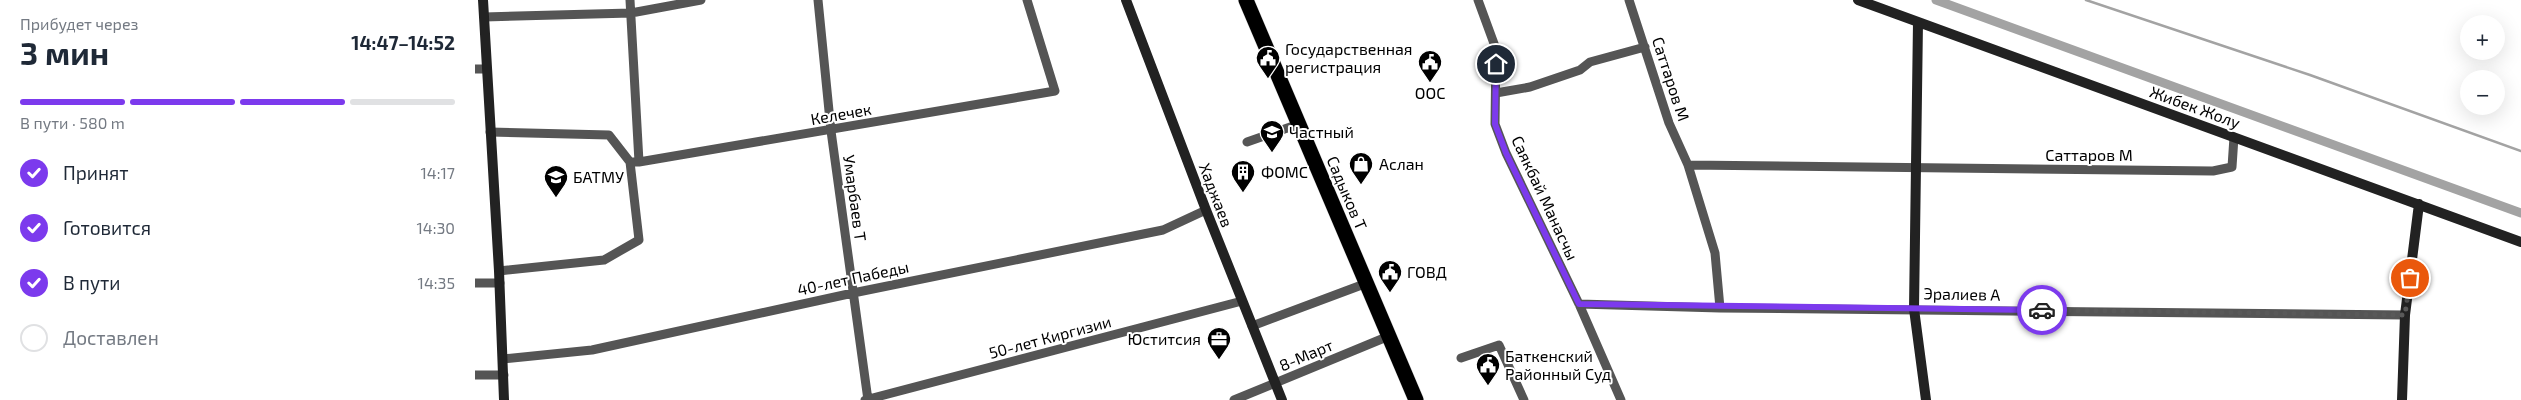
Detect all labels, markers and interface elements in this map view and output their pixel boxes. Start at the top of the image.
text: Прибудет через [20,14,138,33]
map controls [2460,15,2505,115]
button: + [2460,15,2505,60]
text: 14:47–14:52 [351,31,455,54]
text: 3 мин [20,33,109,71]
street label: Саттаров М [1649,34,1694,123]
place label: Государственная регистрация [1285,39,1413,76]
pin [1475,43,1517,85]
public building icon: Государственная регистрация [1255,45,1281,79]
public building icon: ООС [1417,49,1443,83]
icon: home [1482,50,1510,78]
button: − [2460,70,2505,115]
street label: Жибек Жолу [2147,81,2243,133]
place label: ООС [1415,83,1445,102]
street label: Келечек [809,99,873,128]
text: В пути · 580 m [20,113,125,132]
school or university icon: Частный [1259,119,1285,153]
place label: Частный [1289,122,1354,141]
street label: Саякбай Манасчы [1508,133,1583,263]
street label: Саттаров М [2045,145,2133,164]
shop icon: Аслан [1348,151,1374,185]
street label: Садыков Т [1323,153,1371,233]
street label: Умарбаев Т [840,154,871,242]
place label: Аслан [1379,154,1424,173]
icon: check [20,159,48,187]
building icon: ФОМС [1230,159,1256,193]
street label: Хаджаев [1196,160,1237,230]
text: Принят [63,161,129,184]
place label: ФОМС [1261,162,1308,181]
text: 14:17 [420,163,455,182]
school or university icon: БАТМУ [543,164,569,198]
place label: БАТМУ [573,167,624,186]
icon: check [20,214,48,242]
text: Готовится [63,216,151,239]
text: 14:30 [416,218,455,237]
street label: 40-лет Пабеды [795,256,910,299]
pin [2389,257,2431,299]
public building icon: ГОВД [1377,259,1403,293]
place label: ГОВД [1407,262,1447,281]
icon: bag [2396,264,2424,292]
icon: check [20,269,48,297]
text: В пути [63,271,121,294]
text: 14:35 [418,273,455,292]
street label: Эралиев А [1923,283,2001,304]
courier [2017,285,2067,335]
icon: car [2028,296,2056,324]
street label: 50-лет Киргизии [987,311,1113,362]
text: Доставлен [63,326,159,349]
office icon: Юститсия [1206,326,1232,360]
place label: Юститсия [1127,329,1201,348]
street label: 8-Март [1276,335,1336,374]
place label: Баткенский Районный Суд [1505,346,1611,384]
public building icon: Баткенский Районный Суд [1475,352,1501,386]

